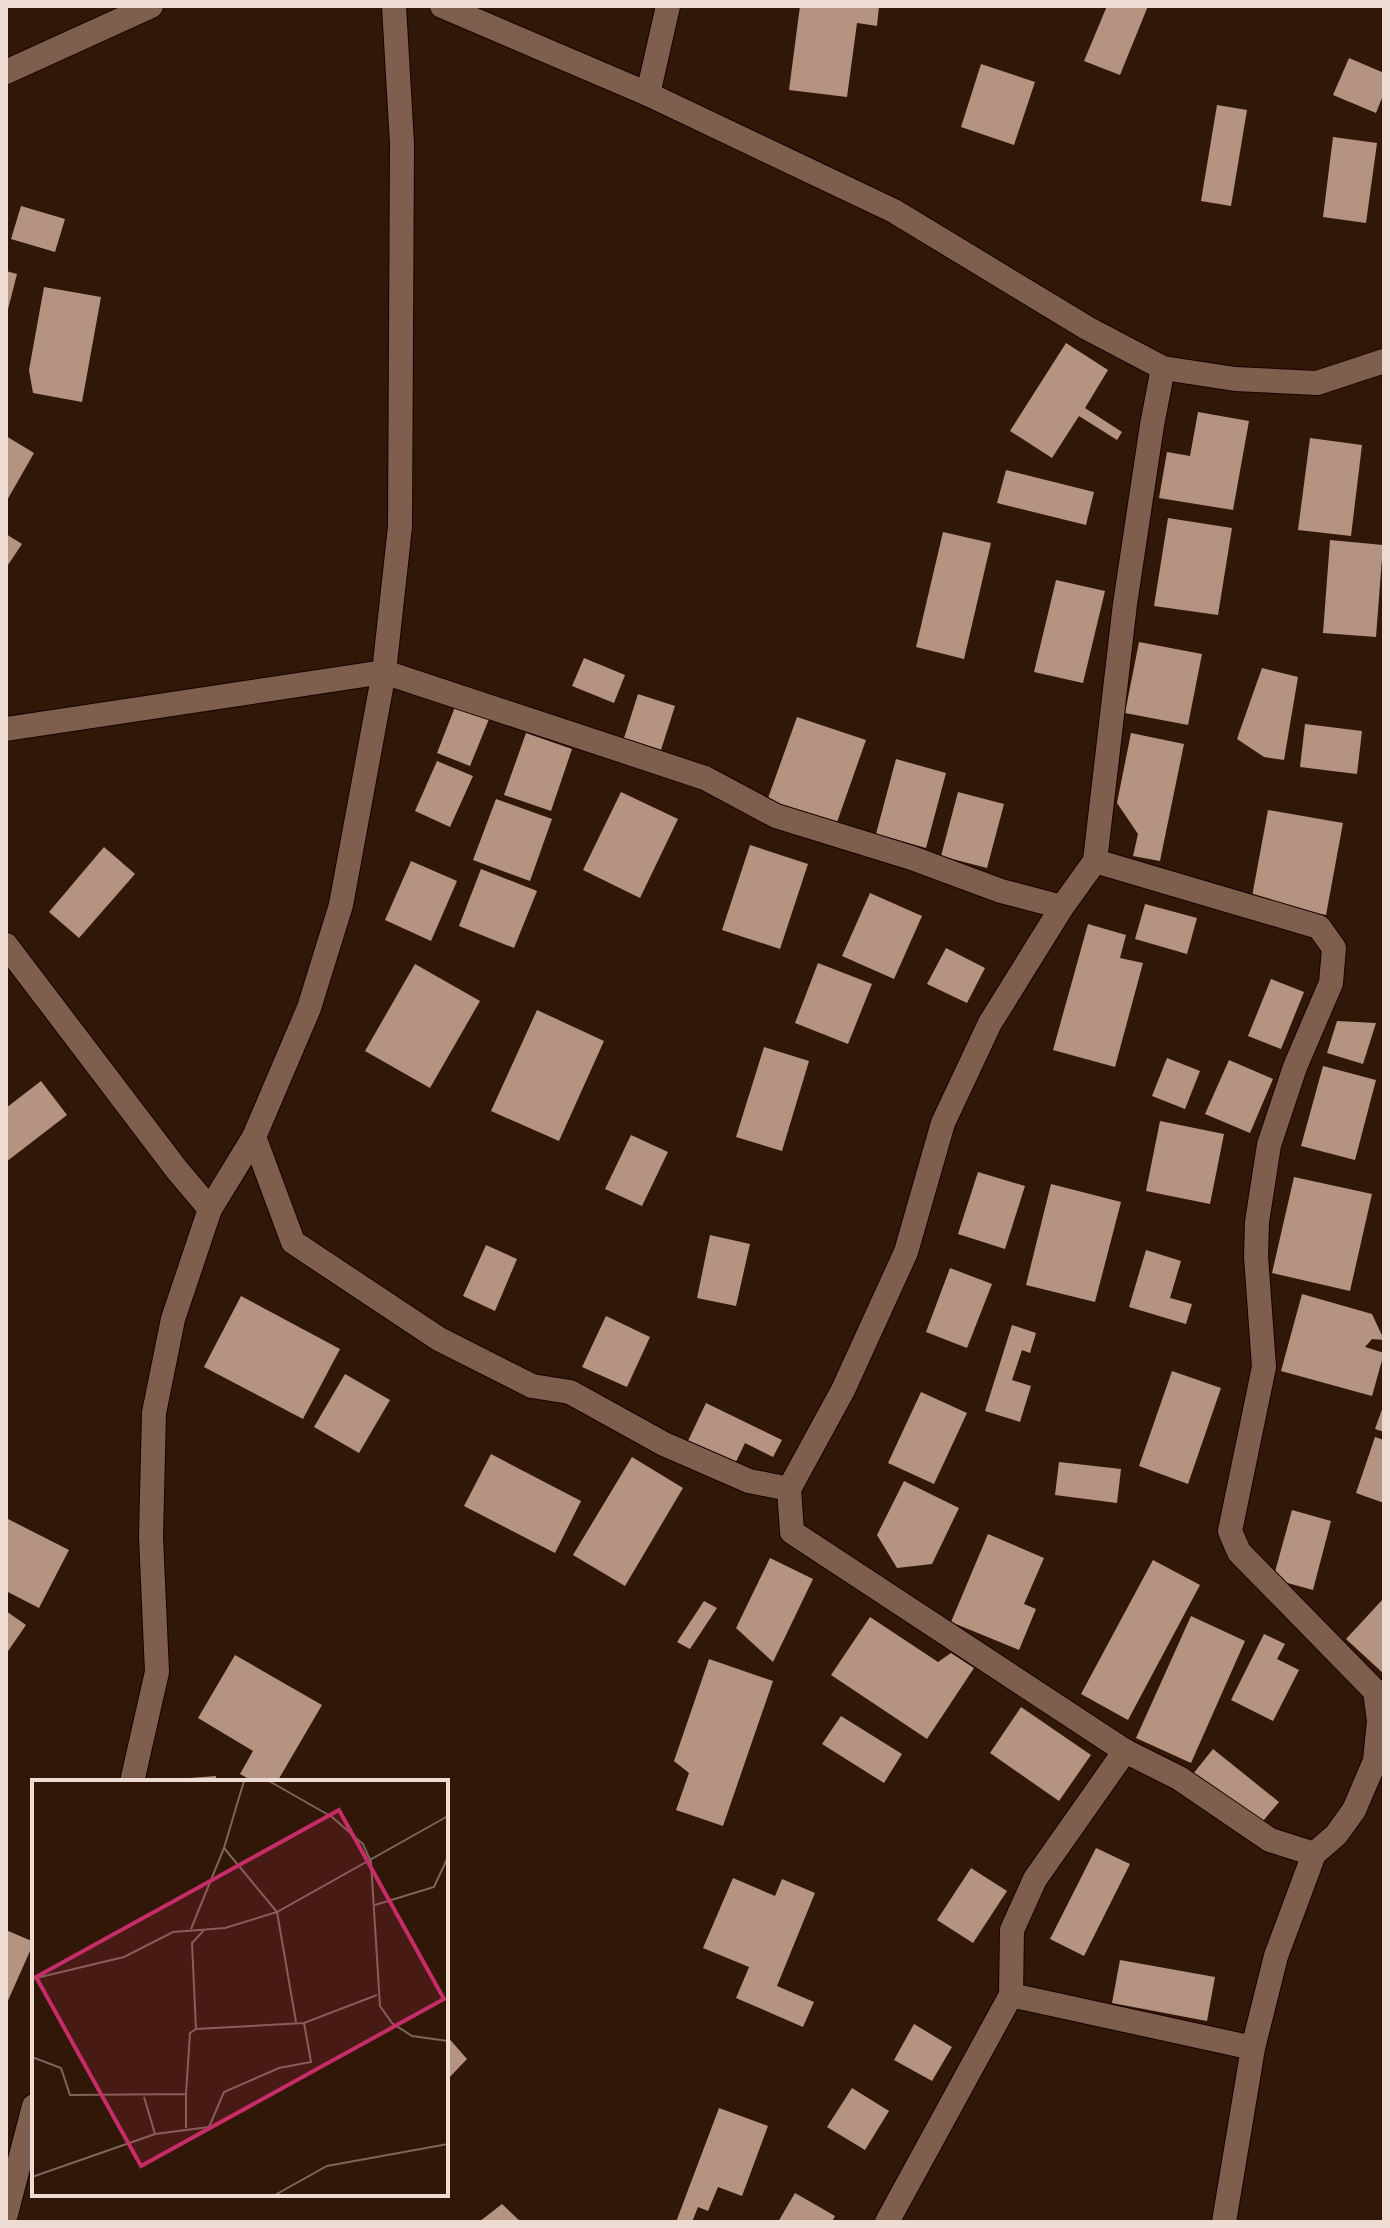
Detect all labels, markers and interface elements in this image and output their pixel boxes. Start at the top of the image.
inset map [32,1780,448,2196]

